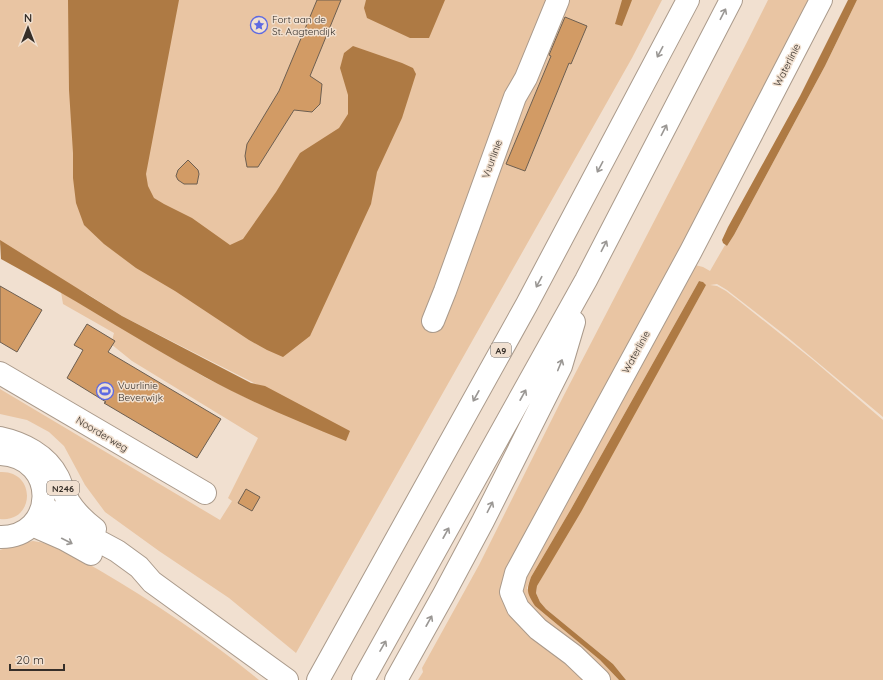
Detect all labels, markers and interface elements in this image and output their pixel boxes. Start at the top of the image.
north arrow [8,8,48,48]
one-way arrow [720,9,727,21]
text: N [24,11,32,25]
place label: Fort aan de St. Aagtendijk [272,13,336,38]
place icon: Fort aan de St. Aagtendijk [249,15,269,35]
street label: Waterlinie [771,41,804,89]
one-way arrow [656,46,664,58]
one-way arrow [660,124,668,136]
street label: Vuurlinie [479,138,505,180]
one-way arrow [595,161,603,173]
one-way arrow [601,240,608,252]
one-way arrow [535,276,542,288]
street label: Waterlinie [619,328,653,375]
road number: A9 [491,343,511,357]
one-way arrow [557,360,565,372]
place label: Vuurlinie Beverwijk [118,379,163,404]
sports icon: Vuurlinie Beverwijk [95,381,115,401]
one-way arrow [520,389,527,401]
one-way arrow [472,390,480,402]
street label: Noorderweg [74,413,130,455]
road number: N246 [47,481,79,495]
one-way arrow [487,501,494,513]
one-way arrow [443,527,451,539]
one-way arrow [61,538,73,546]
one-way arrow [425,616,433,628]
one-way arrow [380,640,387,652]
scale bar [10,646,64,672]
text: 20 m [16,652,44,667]

